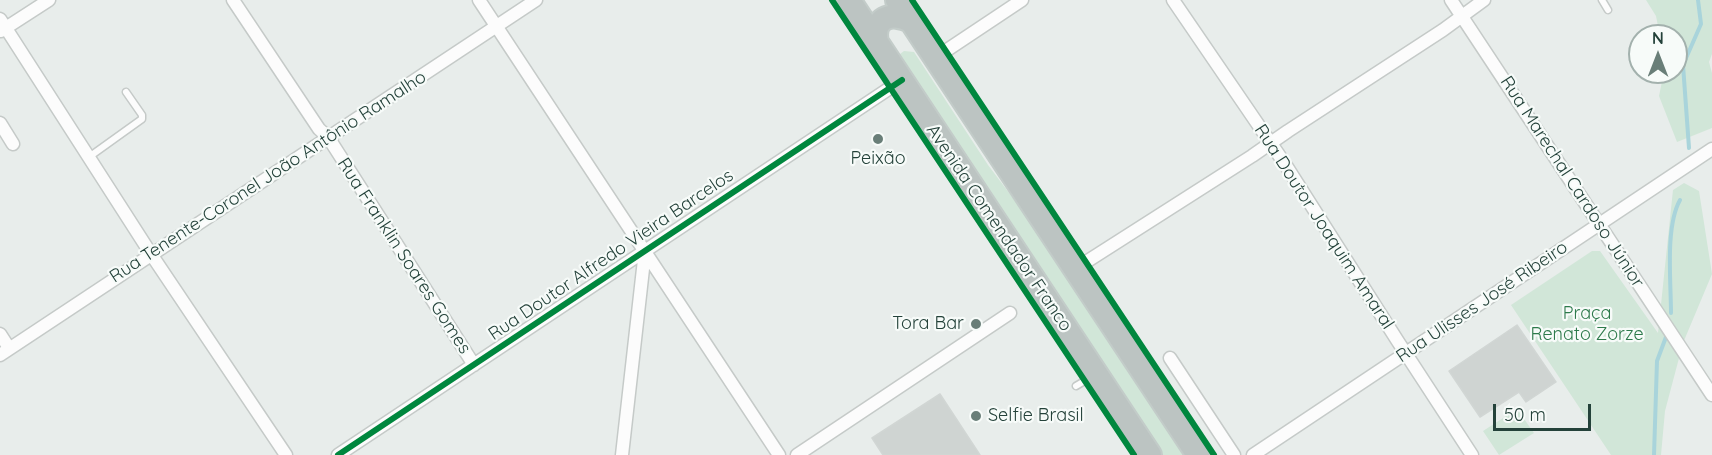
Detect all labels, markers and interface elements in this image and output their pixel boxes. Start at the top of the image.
north arrow [1628,24,1688,84]
text: N [1652,28,1664,48]
street label: Rua Tenente-Coronel João Antônio Ramalho [106,66,430,288]
street label: Rua Marechal Cardoso Júnior [1495,72,1649,292]
street label: Avenida Comendador Franco [922,120,1076,336]
street label: Rua Doutor Joaquim Amaral [1250,120,1398,334]
marker: Peixão [871,132,885,146]
place label: Peixão [850,148,906,170]
street label: Rua Franklin Soares Gomes [333,154,475,358]
street label: Rua Doutor Alfredo Vieira Barcelos [484,165,738,345]
street label: Rua Ulisses José Ribeiro [1392,237,1572,367]
park label: Praça Renato Zorze [1530,303,1644,346]
place label: Tora Bar [892,313,964,335]
marker: Tora Bar [969,317,983,331]
scale bar [1496,392,1594,430]
text: 50 m [1504,403,1546,426]
place label: Selfie Brasil [988,405,1084,427]
marker: Selfie Brasil [969,409,983,423]

